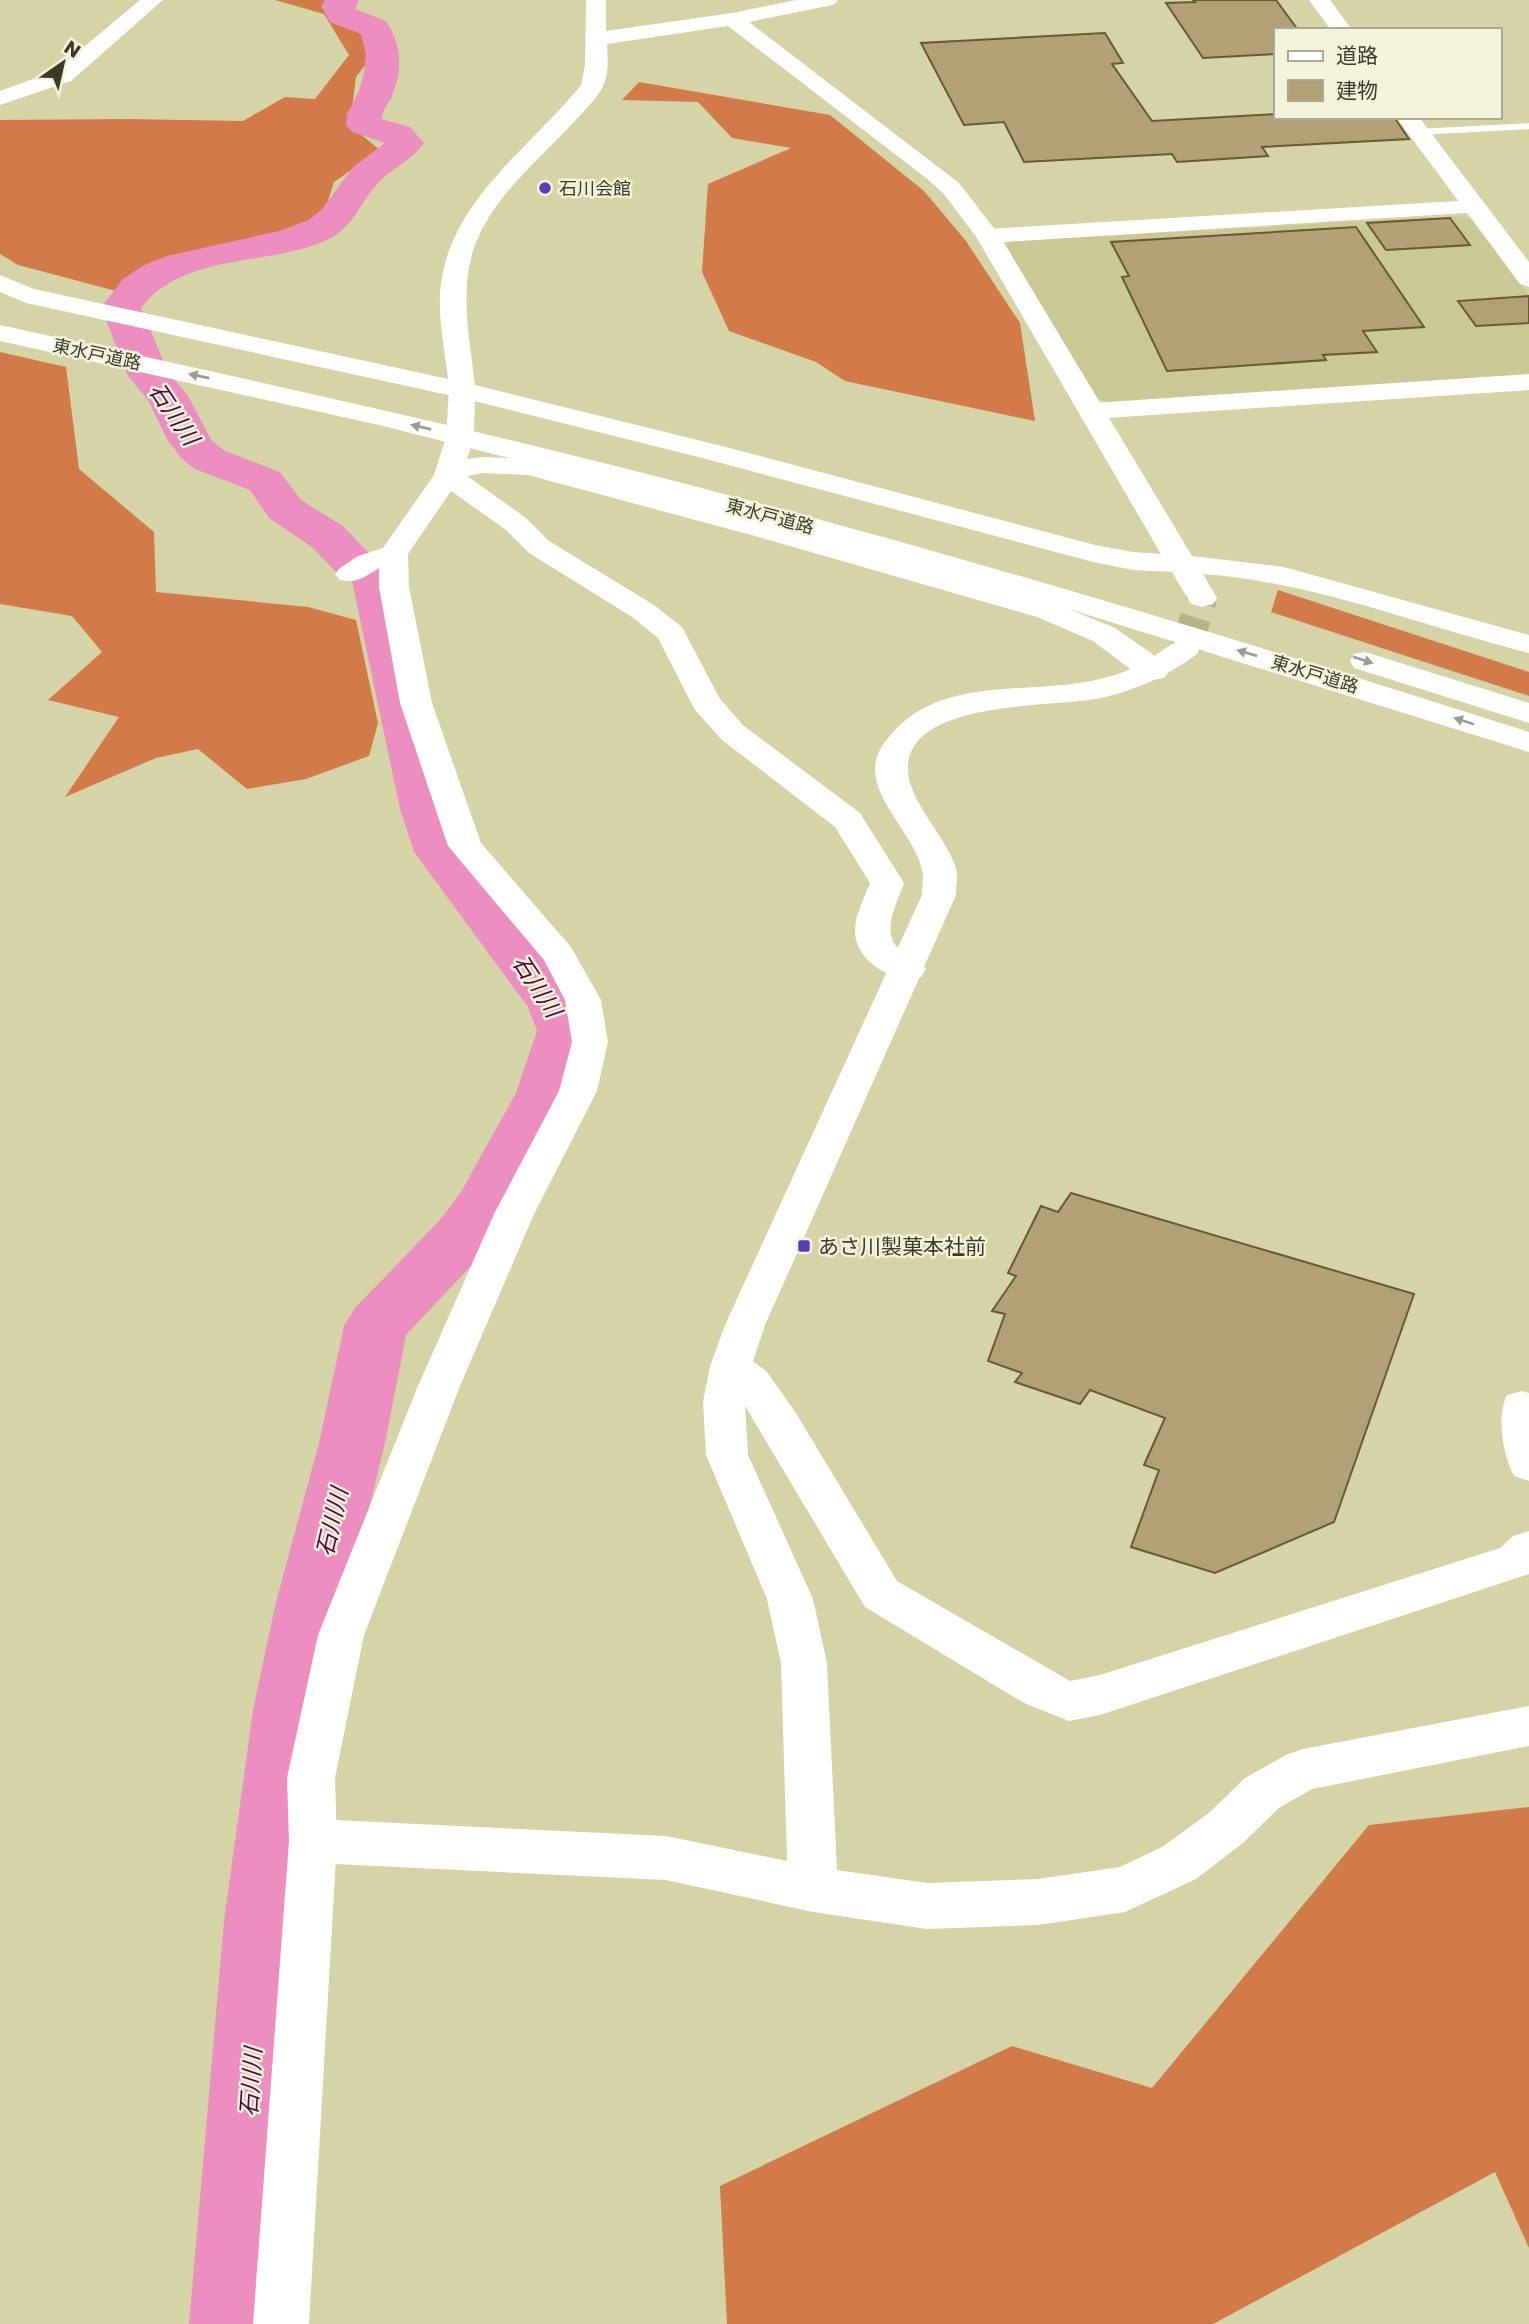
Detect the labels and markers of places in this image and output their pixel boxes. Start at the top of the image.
place label: 石川会館 [559,176,631,201]
marker: 石川会館 [537,180,553,196]
place label: あさ川製菓本社前 [818,1232,986,1261]
marker: あさ川製菓本社前 [796,1238,812,1254]

